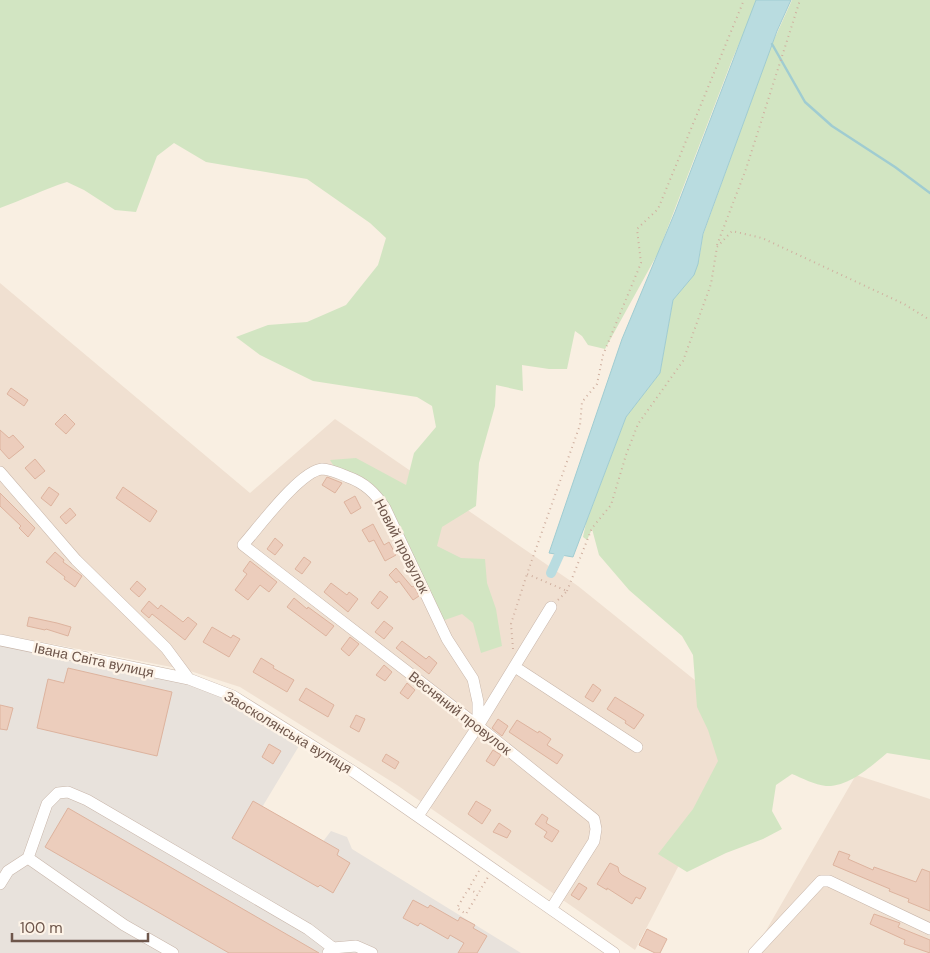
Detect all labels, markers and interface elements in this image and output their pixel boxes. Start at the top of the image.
street label: Новий провулок [370,496,434,597]
street label: Івана Світа вулиця [32,639,156,681]
street label: Весняний провулок [405,667,516,759]
street label: Заосколянська вулиця [221,687,355,777]
scale bar [12,910,149,942]
text: 100 m [20,918,63,938]

